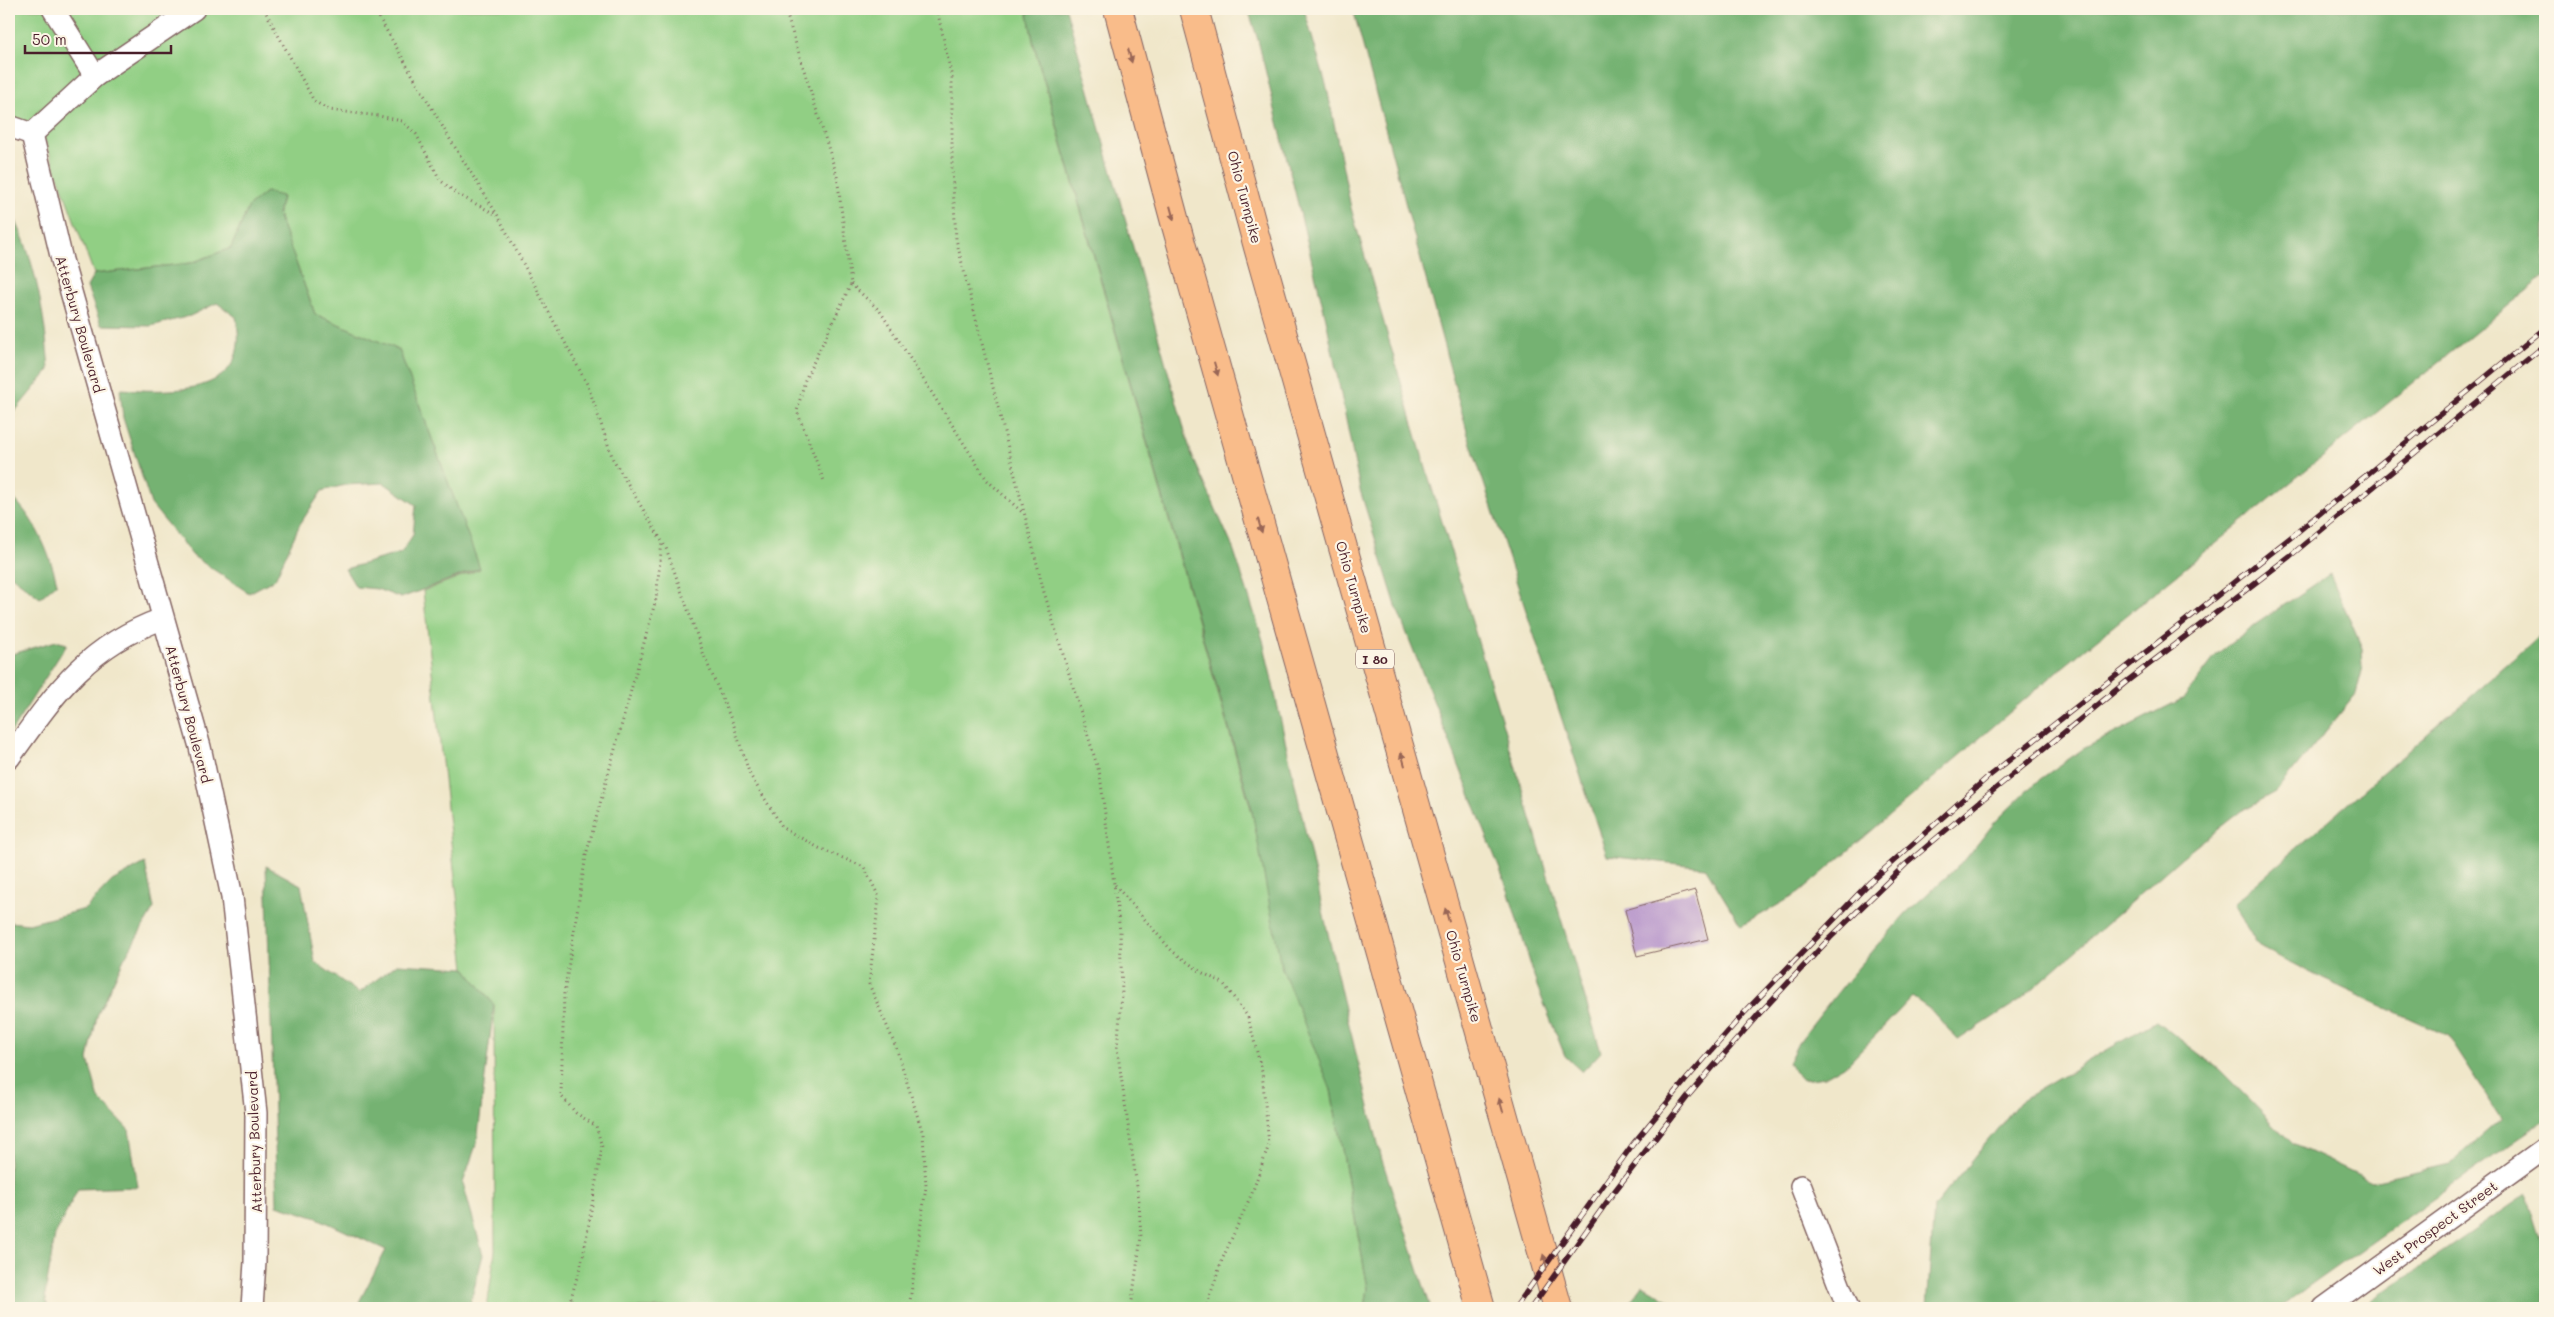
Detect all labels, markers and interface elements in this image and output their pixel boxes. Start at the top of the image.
scale bar [25,22,171,54]
text: 50 m [32,29,67,49]
one-way arrow [1126,49,1134,64]
street label: Ohio Turnpike [1223,149,1267,245]
one-way arrow [1168,205,1176,220]
street label: Atterbury Boulevard [51,253,109,395]
one-way arrow [1213,362,1221,377]
one-way arrow [1257,518,1265,533]
street label: Ohio Turnpike [1332,539,1376,635]
street label: Atterbury Boulevard [161,643,217,785]
road number: I 80 [1356,650,1394,669]
one-way arrow [1398,751,1406,766]
one-way arrow [1443,907,1451,922]
street label: Ohio Turnpike [1442,928,1486,1024]
street label: Atterbury Boulevard [242,1071,266,1213]
one-way arrow [1496,1097,1504,1112]
street label: West Prospect Street [2369,1176,2501,1280]
one-way arrow [1541,1254,1549,1269]

